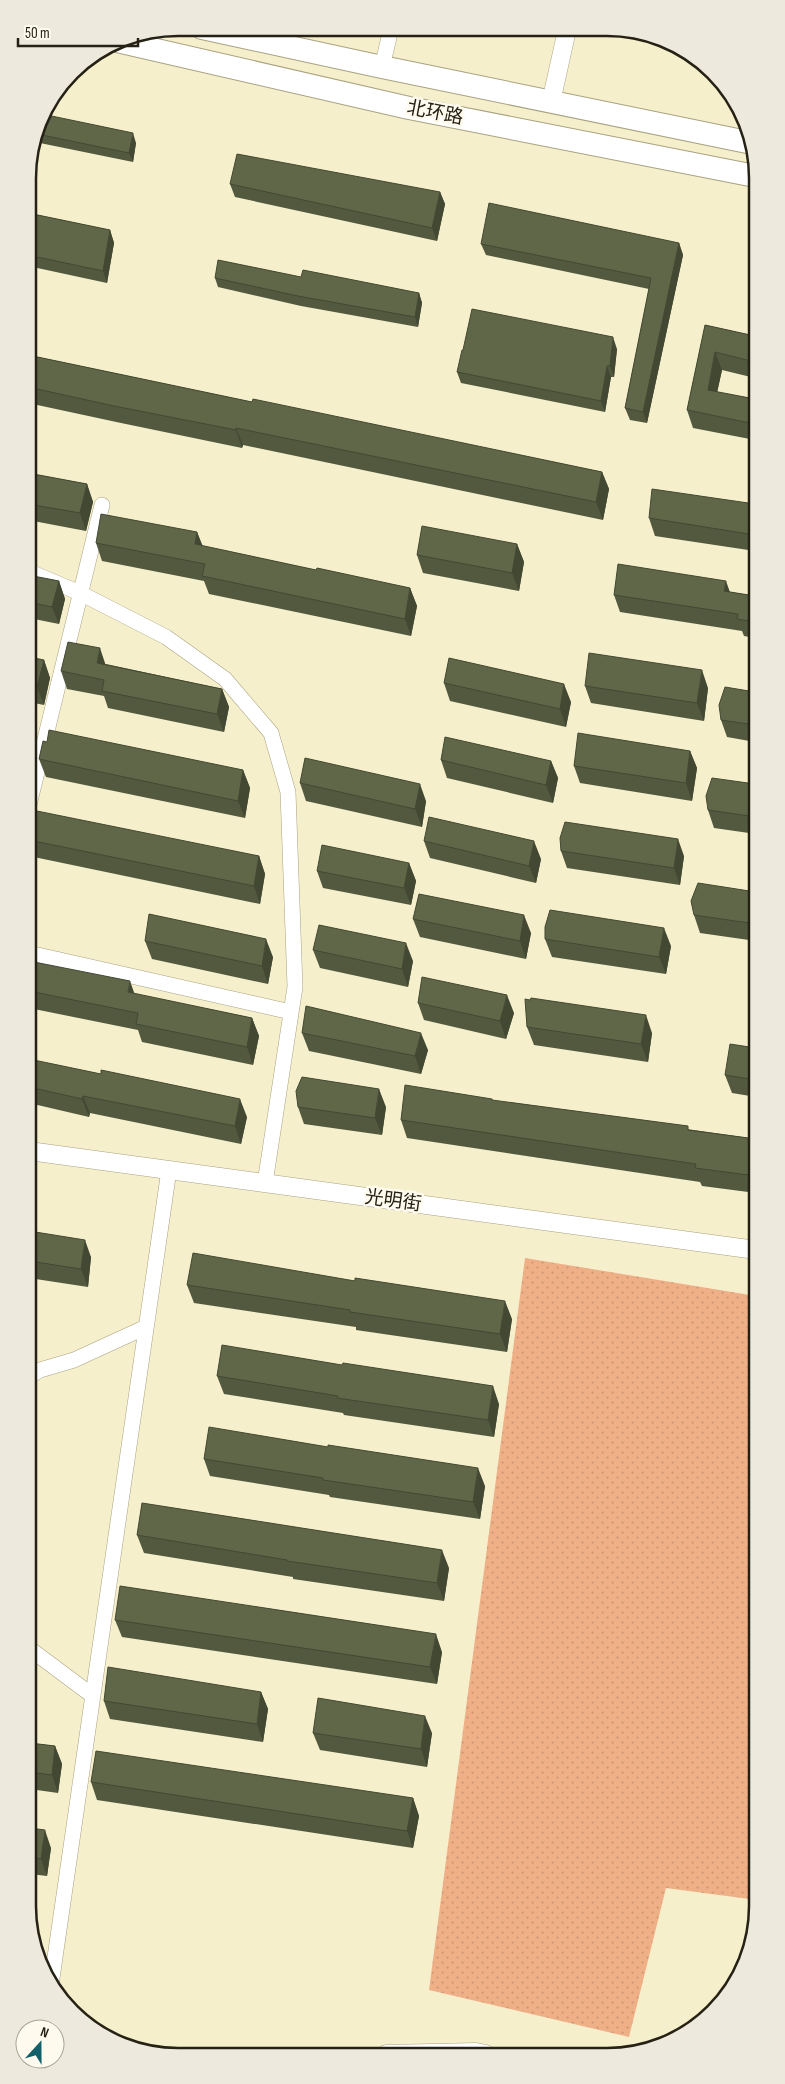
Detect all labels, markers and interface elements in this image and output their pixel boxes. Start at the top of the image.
scale bar [18,15,138,47]
text: 50 m [25,24,50,43]
street label: 北环路 [405,96,465,130]
street label: 光明街 [363,1186,423,1216]
north arrow [15,2019,65,2069]
text: N [38,2023,51,2042]

